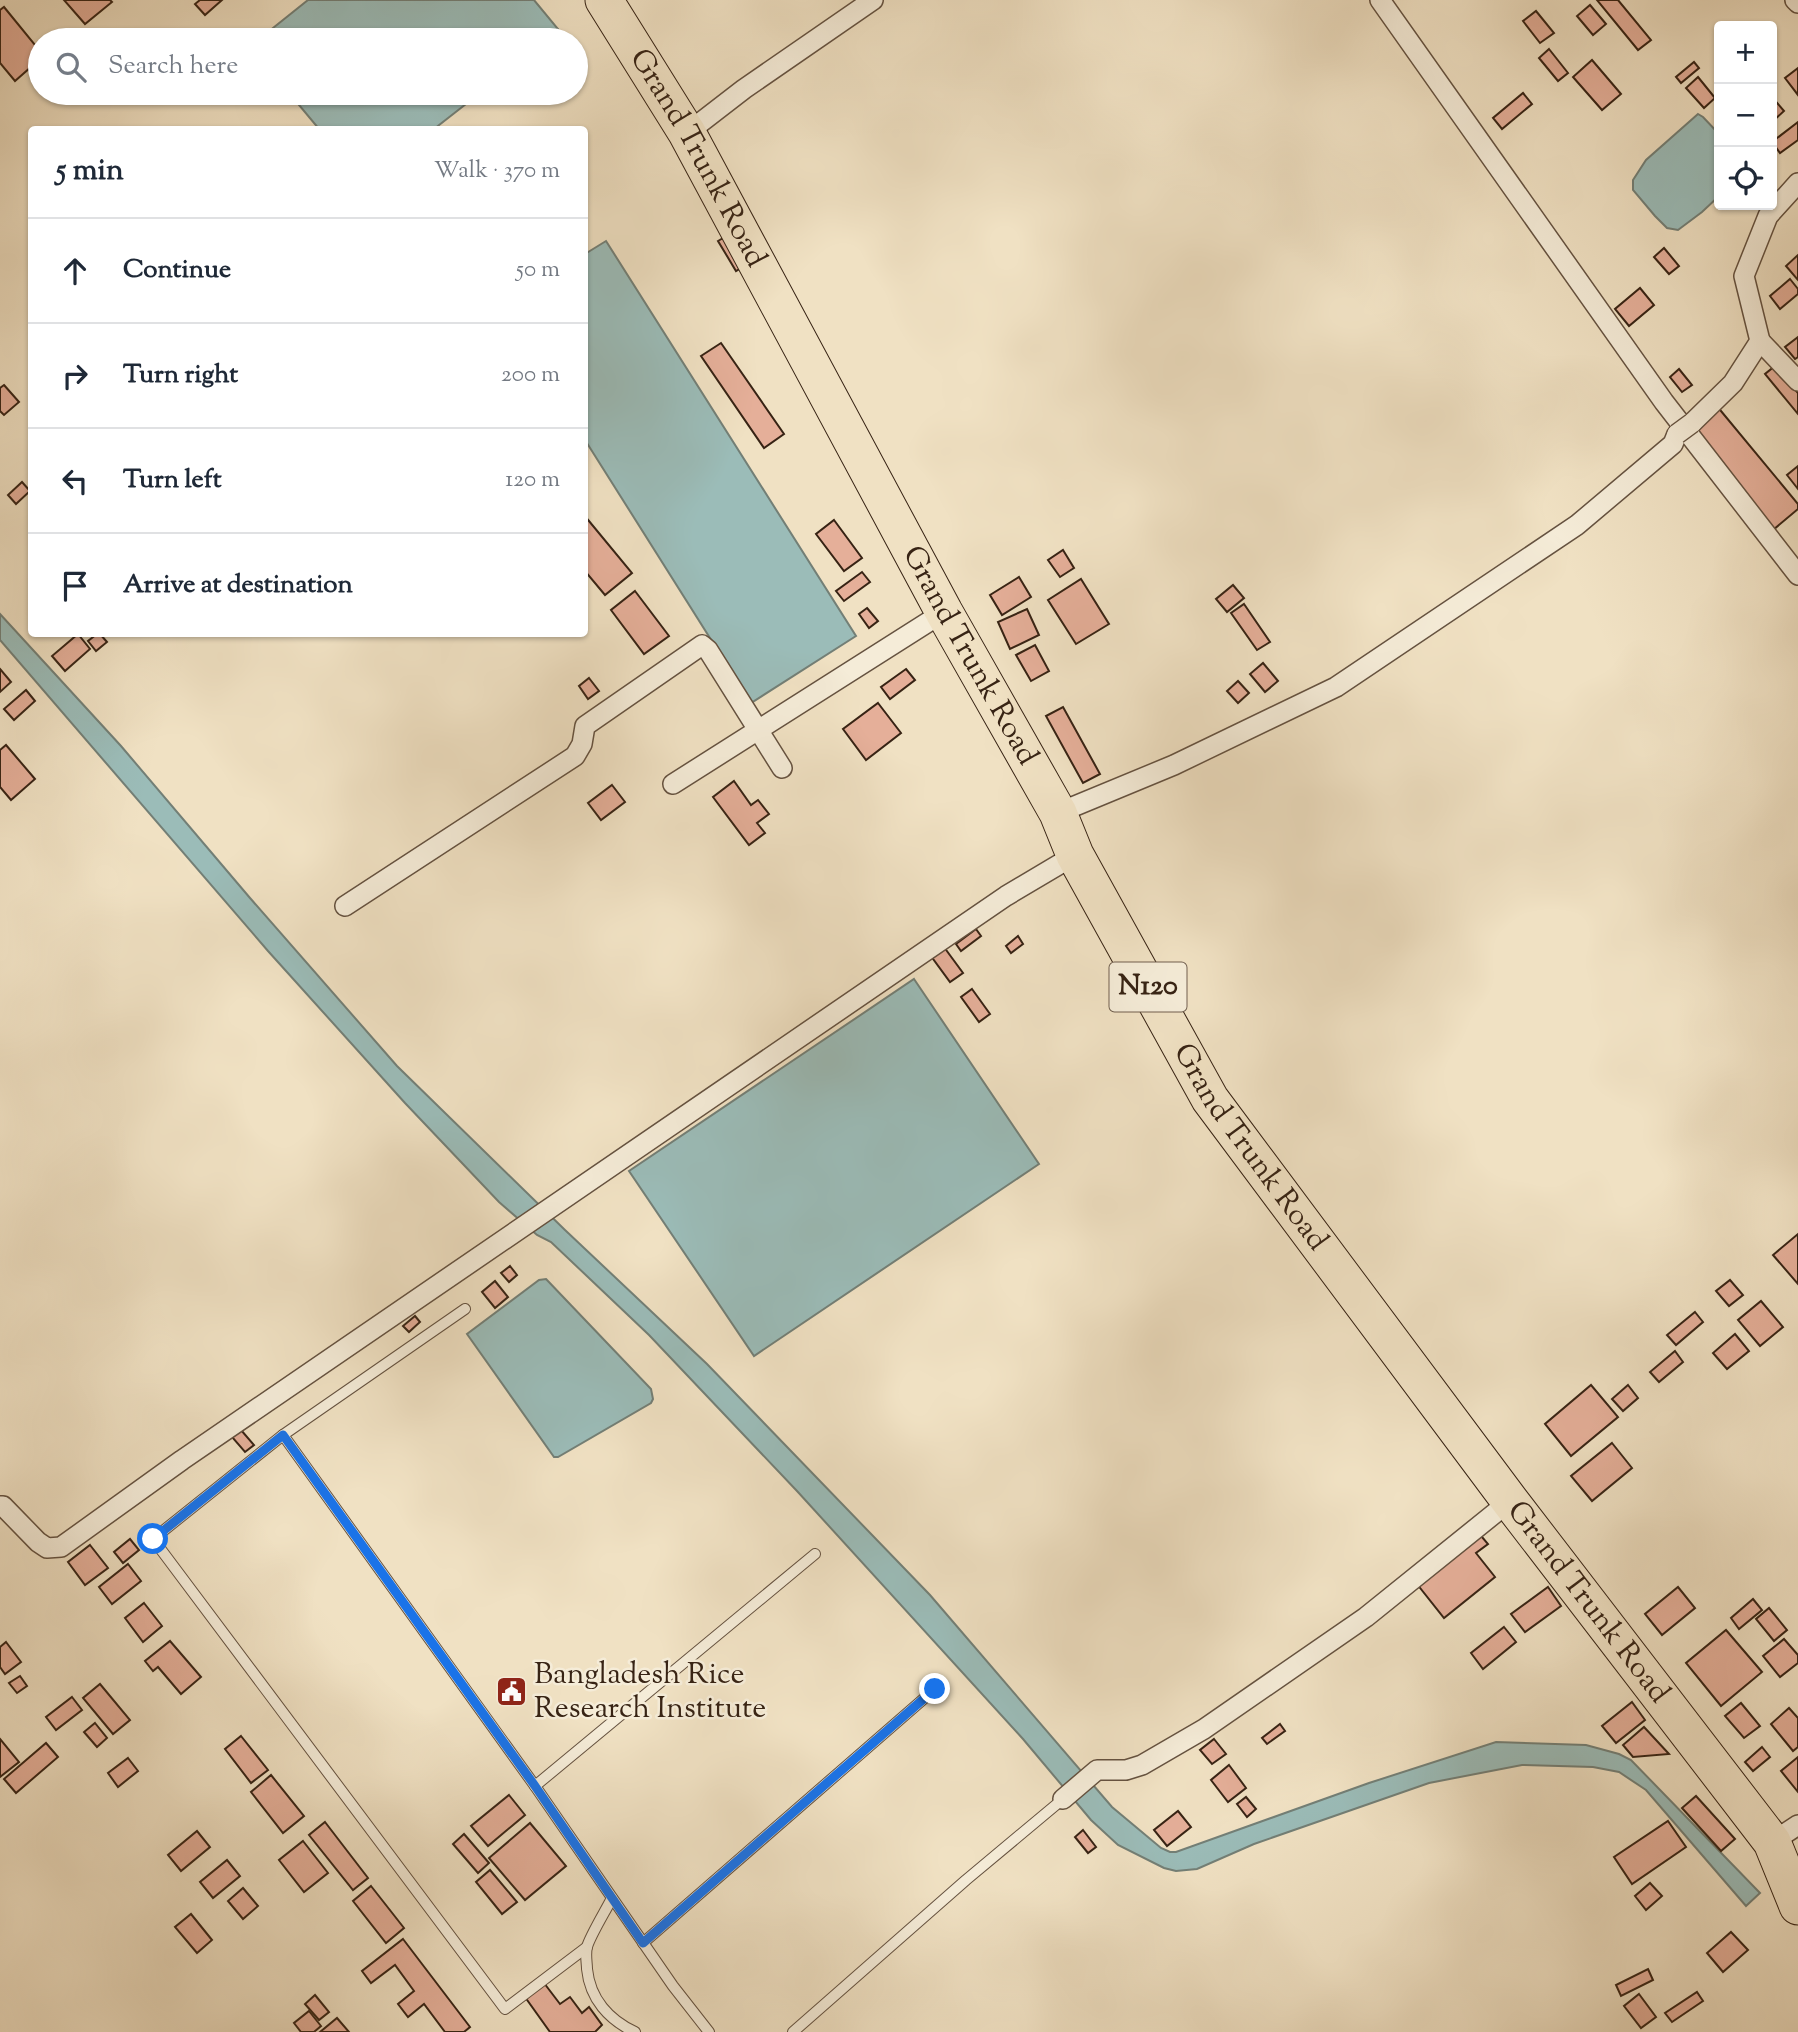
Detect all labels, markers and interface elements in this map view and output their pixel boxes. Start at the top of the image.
map controls [1714,21,1777,210]
button: + [1714,21,1777,84]
search box [28,28,588,105]
street label: Grand Trunk Road [618,41,777,275]
icon: search [52,48,90,86]
text: Search here [108,48,238,85]
button: − [1714,84,1777,147]
button: locate [1714,147,1777,210]
text: 5 min [56,150,124,193]
text: Walk · 370 m [434,155,560,188]
icon: ahead [56,252,94,290]
text: Continue [123,252,231,289]
text: 50 m [516,254,560,287]
icon: right [56,357,94,395]
text: Turn right [123,357,238,394]
text: 200 m [501,359,560,392]
icon: left [56,462,94,500]
text: Turn left [123,462,222,499]
text: 120 m [505,464,560,497]
street label: Grand Trunk Road [891,538,1048,773]
icon: arrive [56,567,94,605]
text: Arrive at destination [123,567,353,604]
road number: N120 [1110,962,1186,1012]
street label: Grand Trunk Road [1162,1036,1338,1260]
street label: Grand Trunk Road [1496,1492,1680,1713]
route start [137,1523,168,1554]
place label: Bangladesh Rice Research Institute [534,1654,766,1731]
route end [919,1673,950,1704]
public building icon: Bangladesh Rice Research Institute [494,1675,528,1709]

